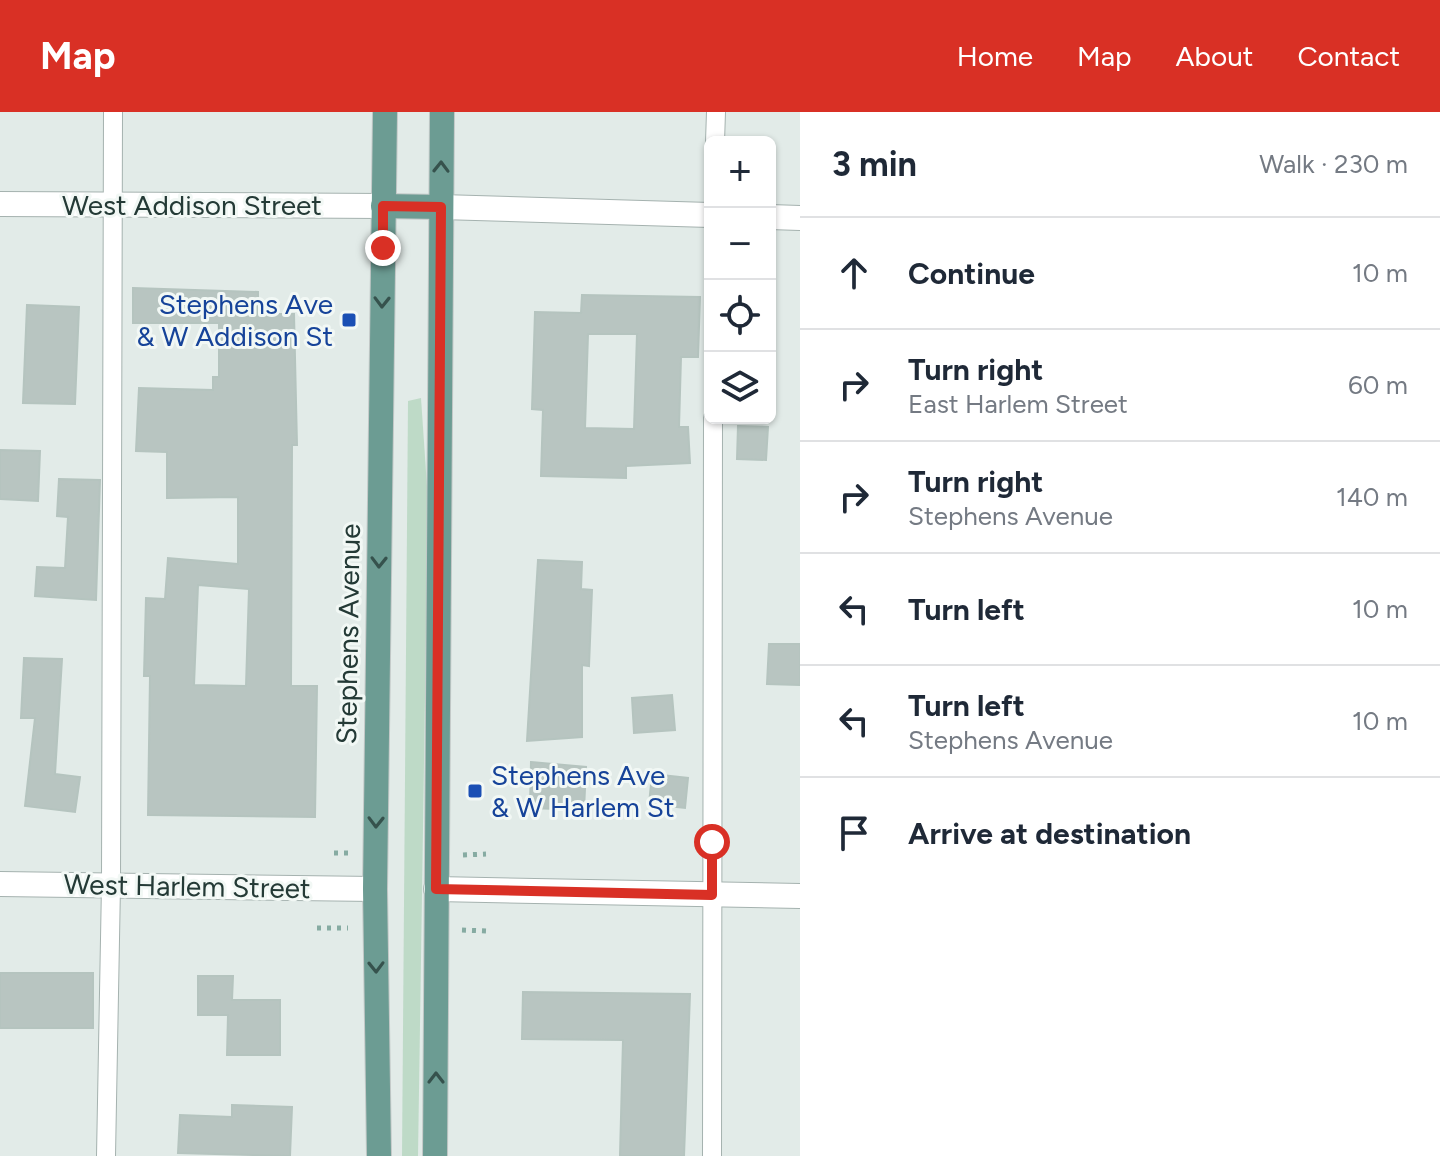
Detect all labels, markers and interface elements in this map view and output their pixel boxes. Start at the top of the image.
text: Map [40,33,116,79]
text: Home [957,39,1033,73]
text: Map [1077,39,1132,73]
text: About [1176,39,1253,73]
text: Contact [1297,39,1400,73]
map controls [704,136,776,424]
button: + [704,136,776,208]
text: 3 min [832,144,917,185]
text: Walk · 230 m [1259,148,1408,180]
one-way arrow [432,160,450,173]
street label: West Addison Street [62,188,322,222]
button: − [704,208,776,280]
route end [365,230,401,266]
icon: ahead [832,251,876,295]
text: Continue [908,255,1035,292]
text: 10 m [1352,257,1408,289]
button: locate [704,280,776,352]
place label: Stephens Ave & W Addison St [137,287,333,353]
one-way arrow [373,296,391,309]
marker: Stephens Ave & W Addison St [340,311,358,329]
text: Turn right [908,351,1043,388]
button: layers [704,352,776,424]
icon: right [832,363,876,407]
text: 60 m [1348,369,1408,401]
text: East Harlem Street [908,388,1128,420]
text: Turn right [908,463,1043,500]
icon: right [832,475,876,519]
text: 140 m [1336,481,1408,513]
text: Stephens Avenue [908,500,1113,532]
street label: Stephens Avenue [329,523,367,745]
one-way arrow [370,556,388,569]
icon: left [832,587,876,631]
text: Turn left [908,591,1025,628]
text: 10 m [1352,593,1408,625]
text: Turn left [908,687,1025,724]
icon: left [832,699,876,743]
text: 10 m [1352,705,1408,737]
text: Stephens Avenue [908,724,1113,756]
place label: Stephens Ave & W Harlem St [491,758,675,824]
marker: Stephens Ave & W Harlem St [466,782,484,800]
icon: arrive [832,811,876,855]
text: Arrive at destination [908,815,1191,852]
one-way arrow [367,816,385,829]
route start [694,824,730,860]
street label: West Harlem Street [63,867,311,905]
one-way arrow [367,961,385,974]
one-way arrow [427,1071,445,1084]

